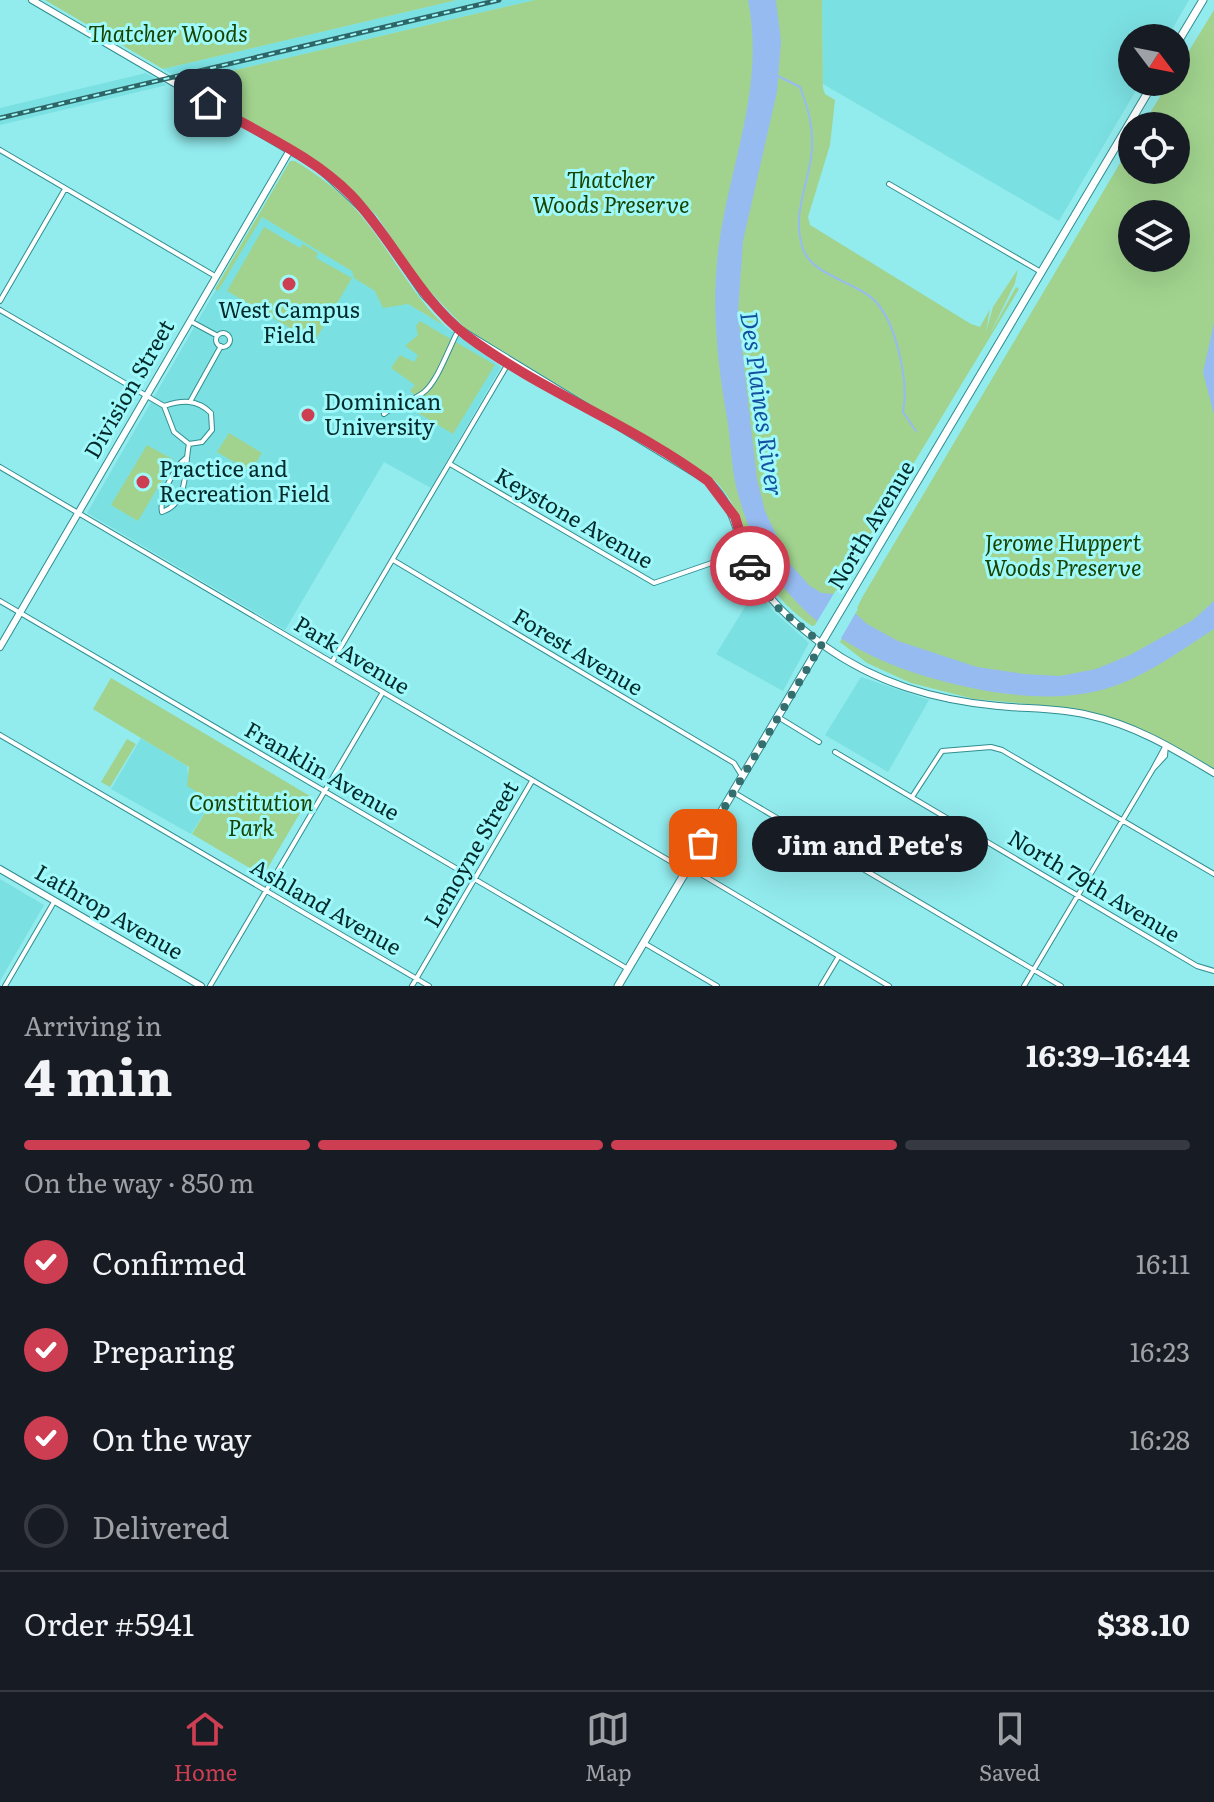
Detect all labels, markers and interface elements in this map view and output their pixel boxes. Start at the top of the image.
park label: Thatcher Woods [88,16,248,49]
north arrow [1118,24,1190,96]
map controls [1118,24,1190,272]
pin [174,69,242,137]
icon: home [186,81,230,125]
button: locate [1118,112,1190,184]
park label: Thatcher Woods Preserve [532,162,690,220]
button: layers [1118,200,1190,272]
marker: West Campus Field [280,275,298,293]
place label: West Campus Field [218,292,360,350]
water label: Des Plaines River [733,309,794,498]
street label: Division Street [74,312,181,464]
place label: Dominican University [324,384,441,442]
marker: Dominican University [299,406,317,424]
place label: Practice and Recreation Field [159,451,330,509]
street label: North Avenue [818,453,921,595]
street label: Keystone Avenue [489,458,660,575]
marker: Practice and Recreation Field [134,473,152,491]
park label: Jerome Huppert Woods Preserve [984,525,1142,583]
courier [710,526,790,606]
icon: car [728,544,772,588]
street label: Forest Avenue [507,599,650,703]
street label: Park Avenue [289,606,417,701]
street label: Franklin Avenue [239,712,406,827]
street label: Lemoyne Street [414,774,525,933]
park label: Constitution Park [189,785,313,843]
pin [669,809,737,877]
callout: Jim and Pete's [751,815,987,871]
street label: North 79th Avenue [1002,820,1187,949]
icon: bag [681,821,725,865]
text: Jim and Pete's [777,824,963,863]
street label: Ashland Avenue [245,849,408,962]
street label: Lathrop Avenue [29,855,190,967]
text: Arriving in [24,1005,162,1044]
text: 16:39–16:44 [1026,1032,1190,1076]
text: 4 min [24,1035,173,1112]
text: On the way · 850 m [24,1162,254,1201]
icon: check [24,1240,68,1284]
text: Confirmed [92,1240,246,1284]
text: 16:11 [1136,1243,1190,1282]
icon: check [24,1328,68,1372]
text: Preparing [92,1328,234,1372]
text: 16:23 [1130,1331,1190,1370]
icon: check [24,1416,68,1460]
text: On the way [92,1416,251,1460]
text: 16:28 [1130,1419,1190,1458]
text: Delivered [92,1504,229,1548]
text: Order #5941 [24,1601,194,1645]
text: $38.10 [1097,1601,1190,1645]
tab: Home [174,1707,237,1788]
tab: Map [585,1707,632,1788]
tab: Saved [979,1707,1040,1788]

